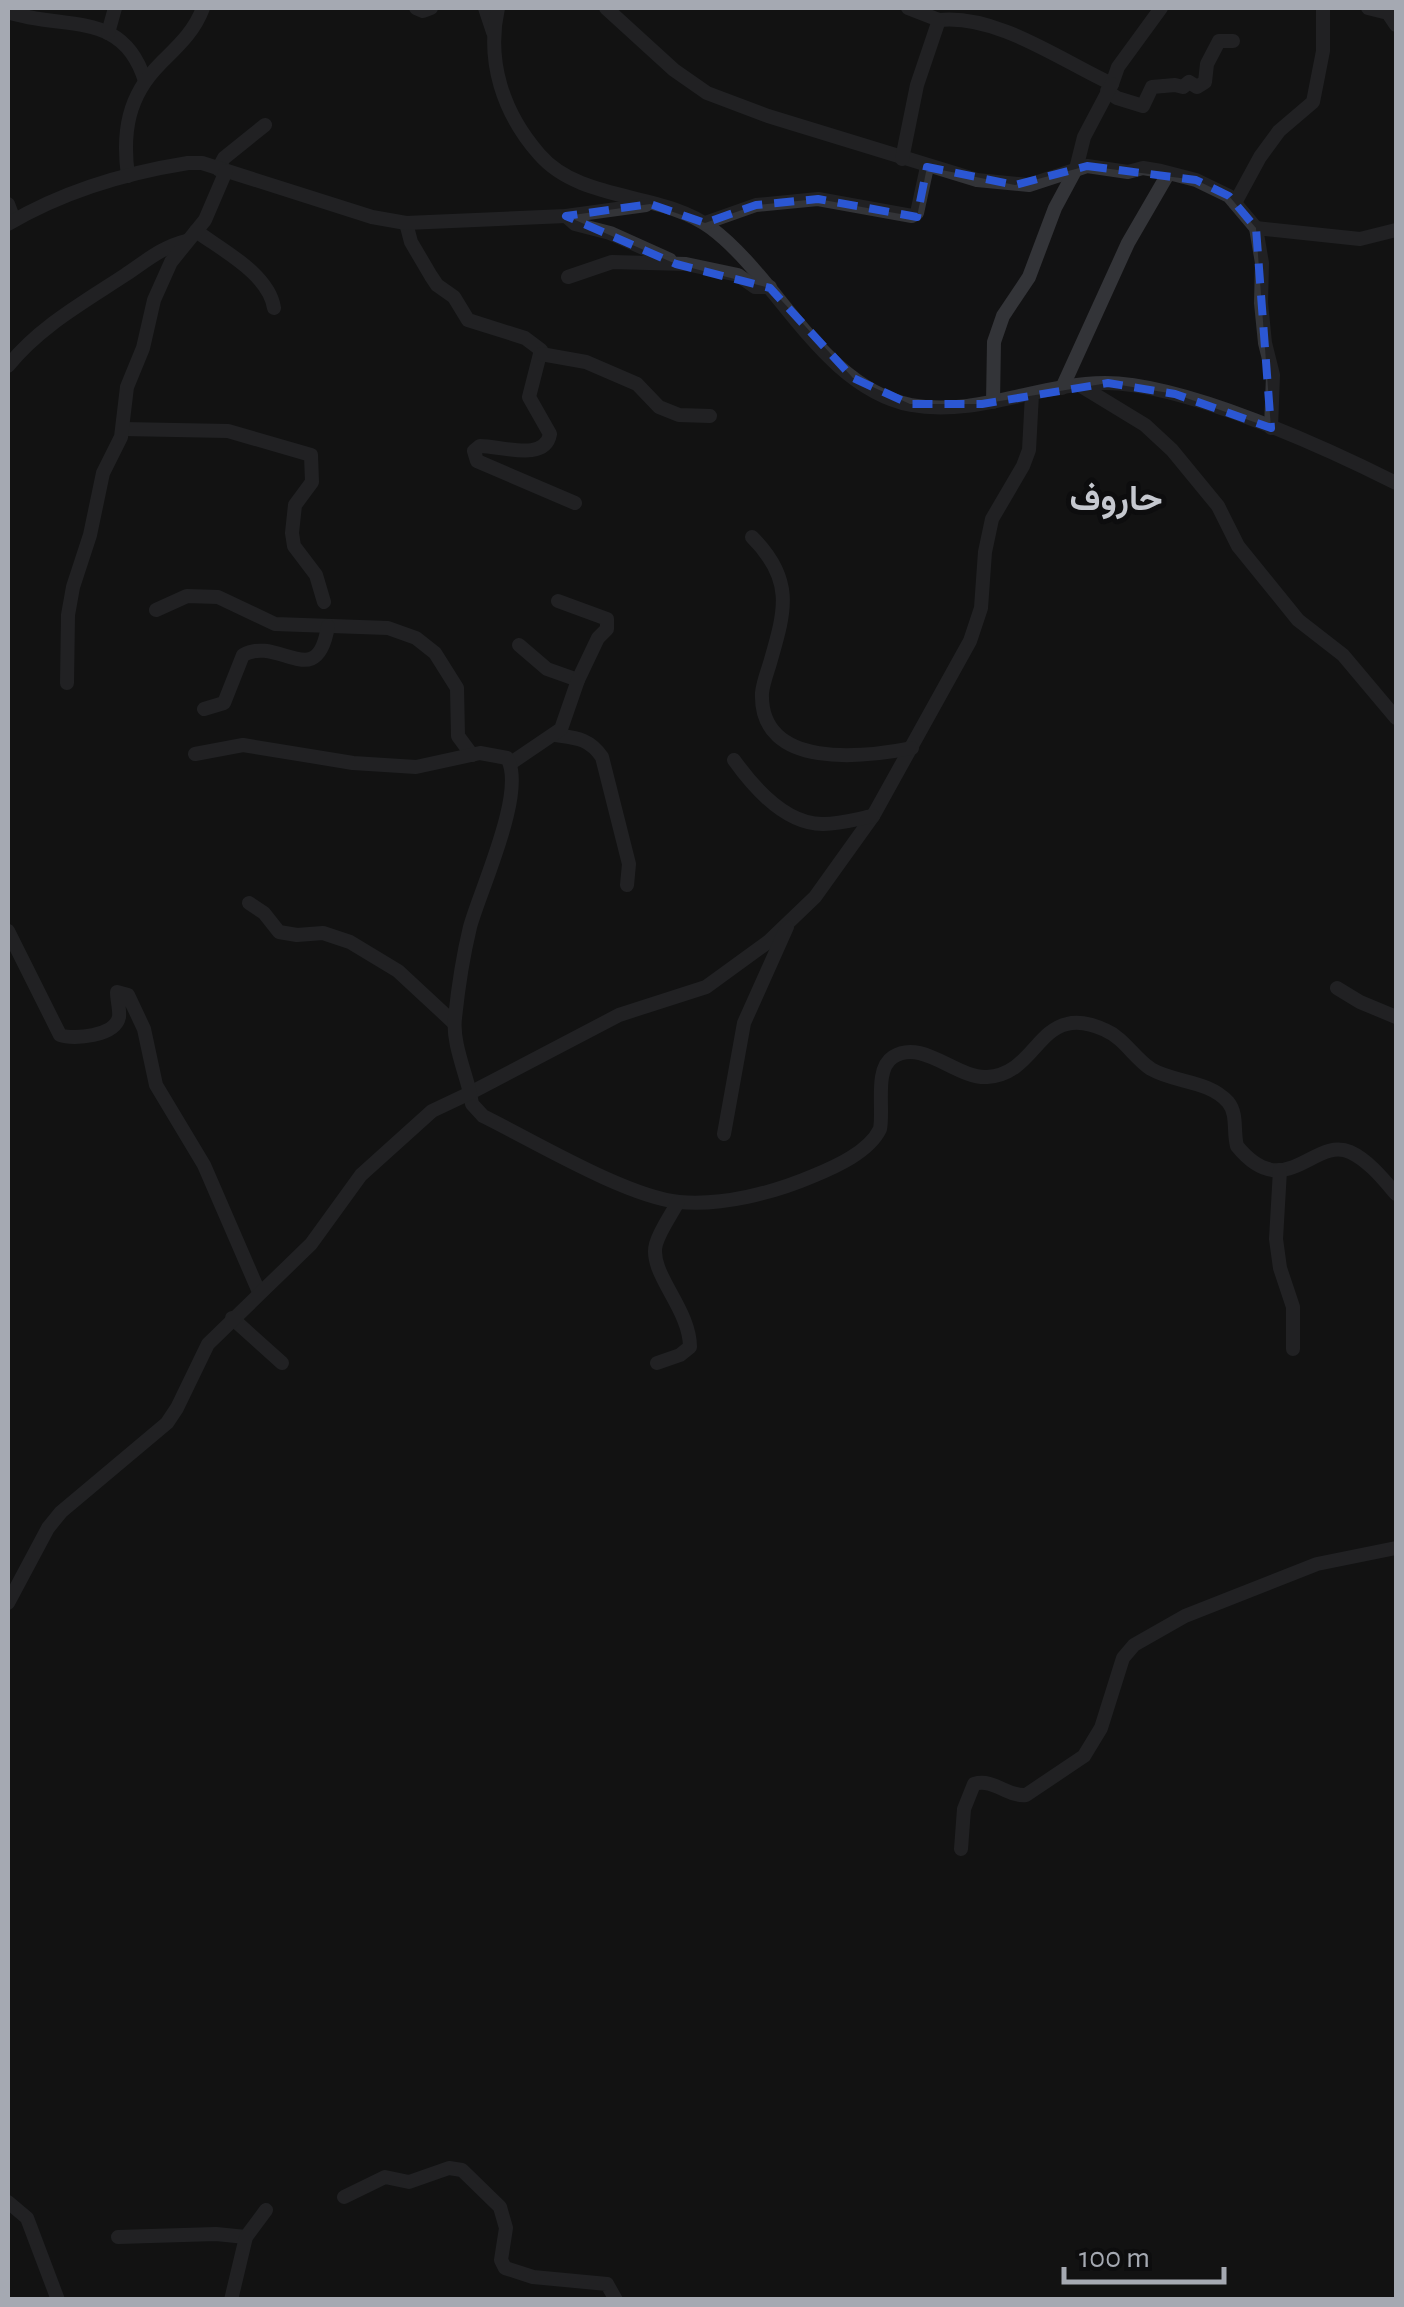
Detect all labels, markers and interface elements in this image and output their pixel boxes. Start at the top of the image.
district label: حاروف [1070,482,1162,520]
scale bar [1064,2222,1224,2284]
text: 100 m [1079,2243,1150,2273]

